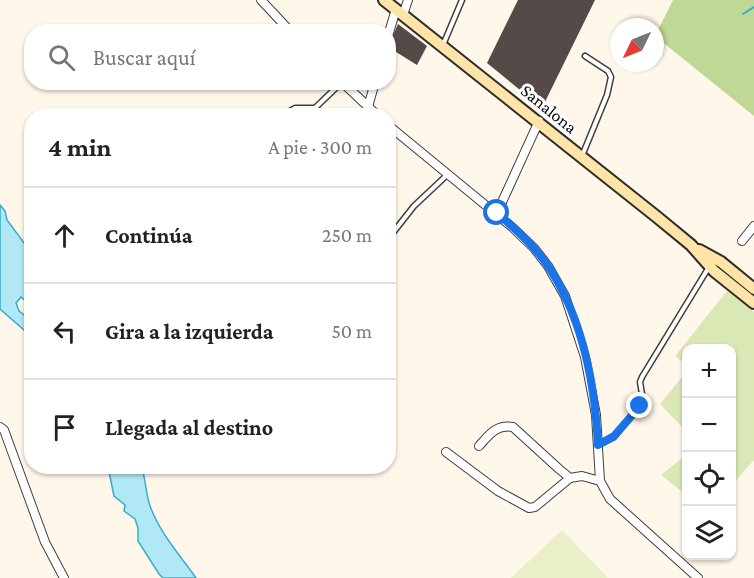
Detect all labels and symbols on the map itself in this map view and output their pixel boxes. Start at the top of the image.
north arrow [610,18,664,72]
street label: Sanalona [517,80,581,138]
route start [483,199,509,225]
route end [626,392,652,418]

